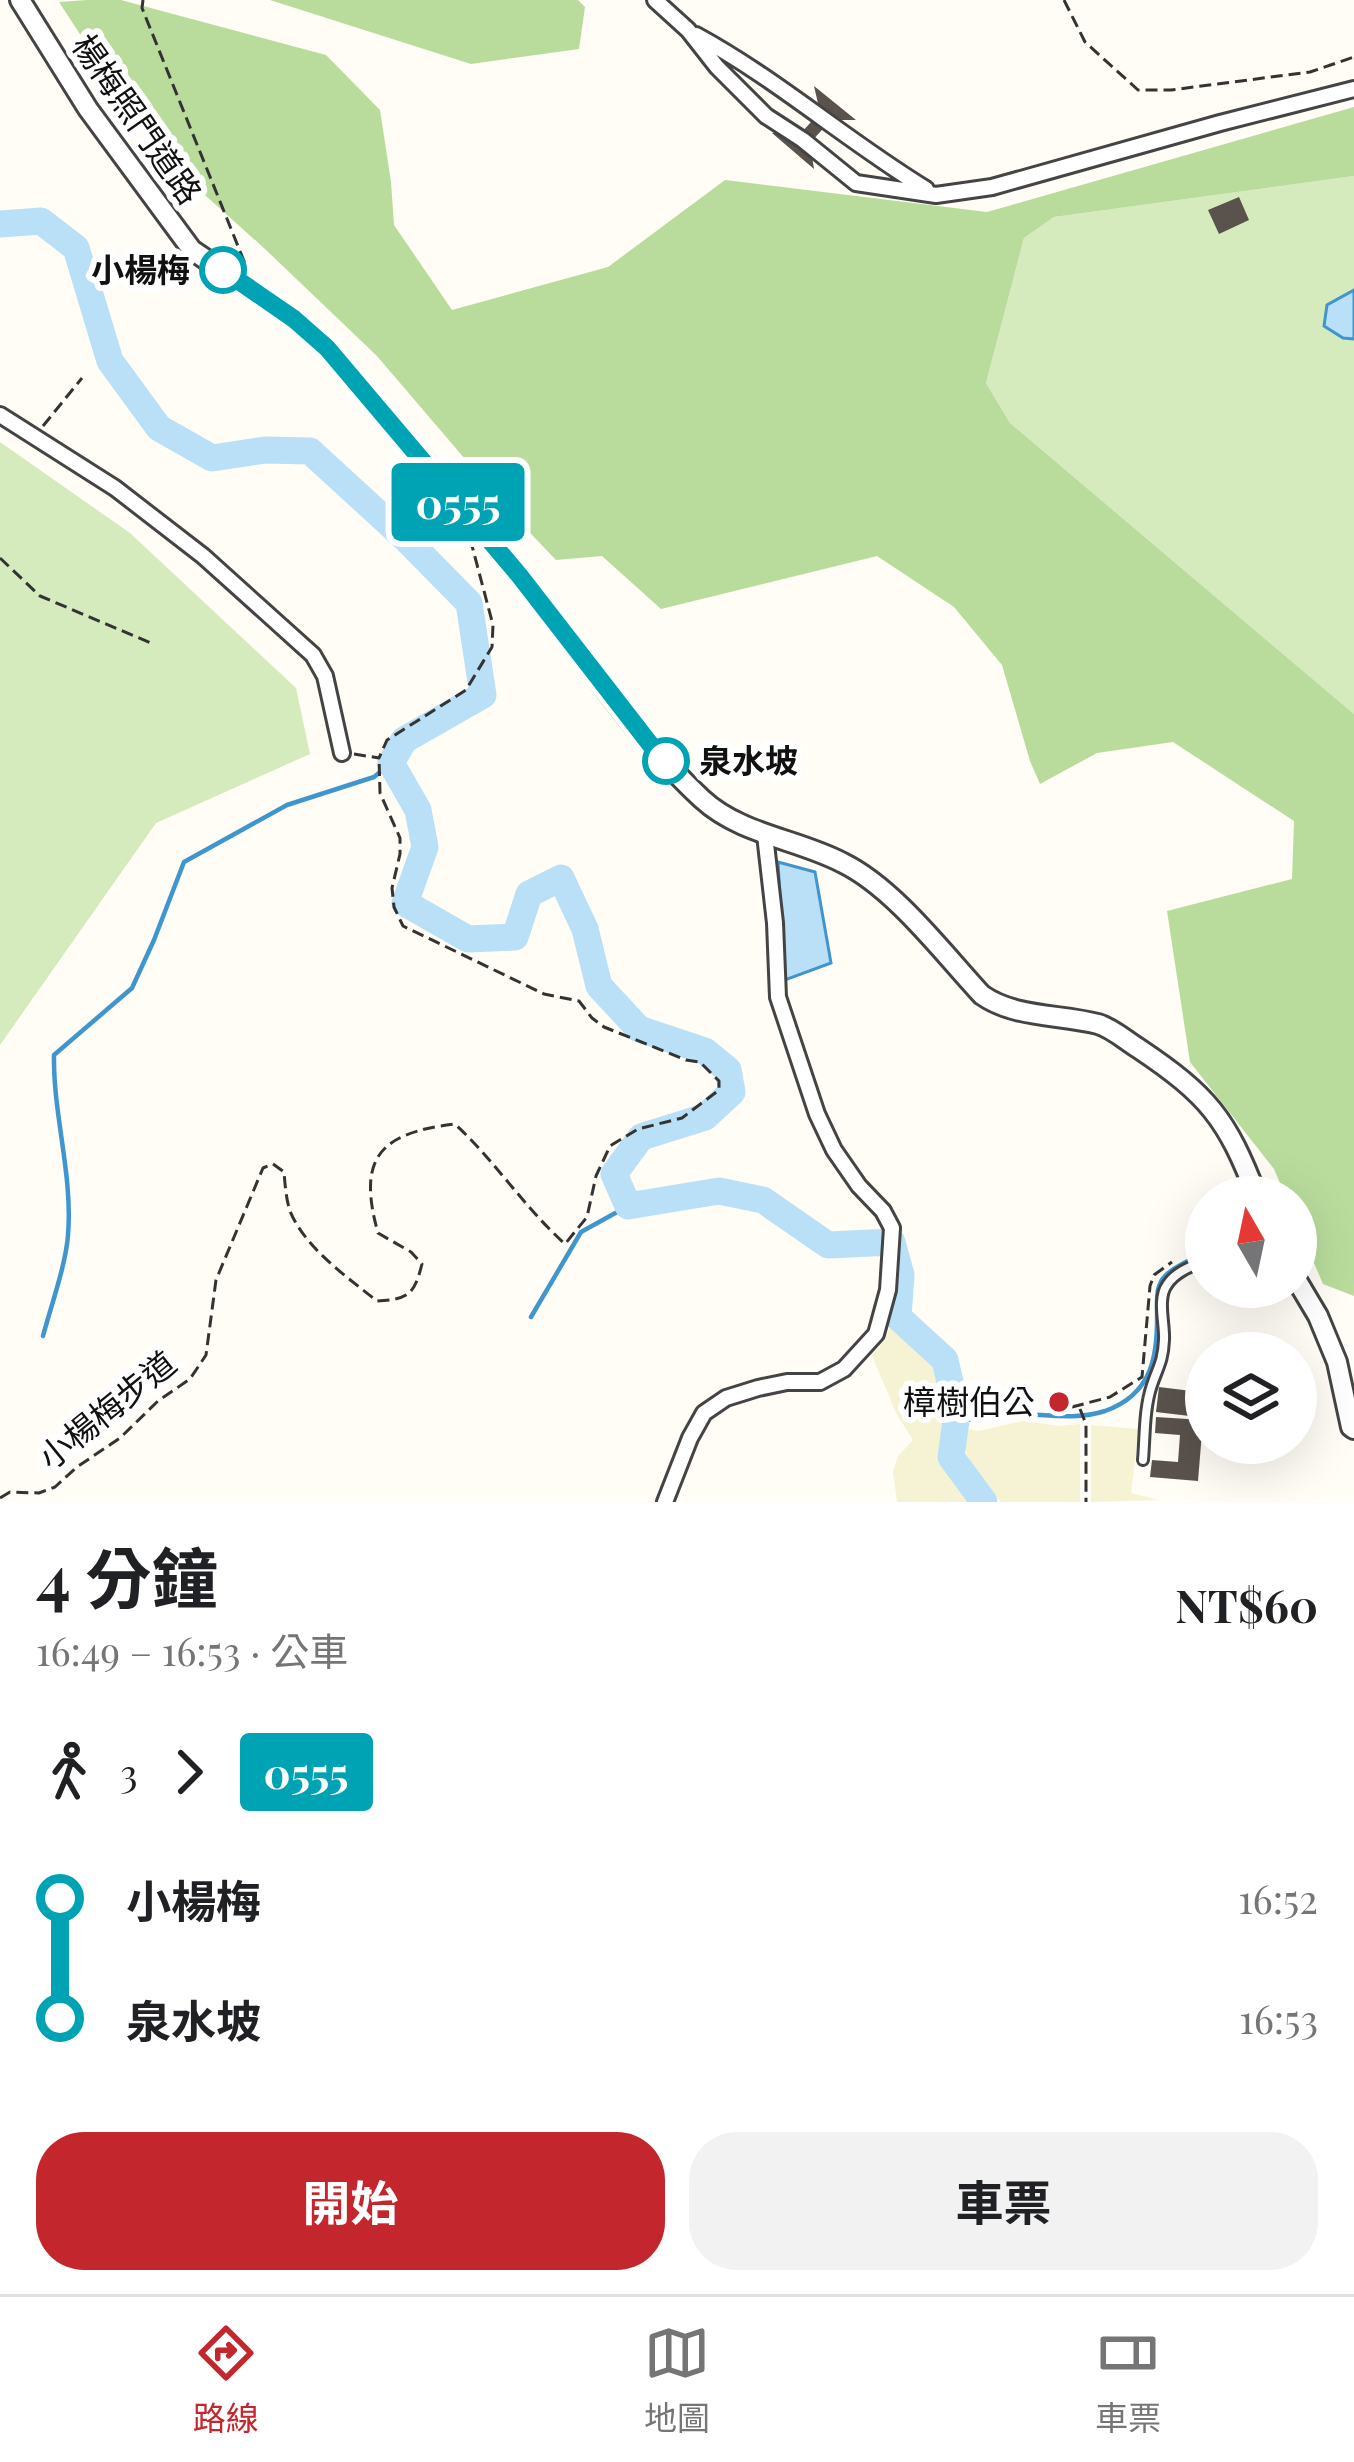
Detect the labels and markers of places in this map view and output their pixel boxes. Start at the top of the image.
place label: 小楊梅 [91,246,190,290]
marker: 小楊梅 [201,248,245,292]
place label: 泉水坡 [699,737,798,781]
marker: 泉水坡 [644,739,688,783]
place label: 樟樹伯公 [903,1378,1035,1422]
marker: 樟樹伯公 [1046,1389,1072,1415]

